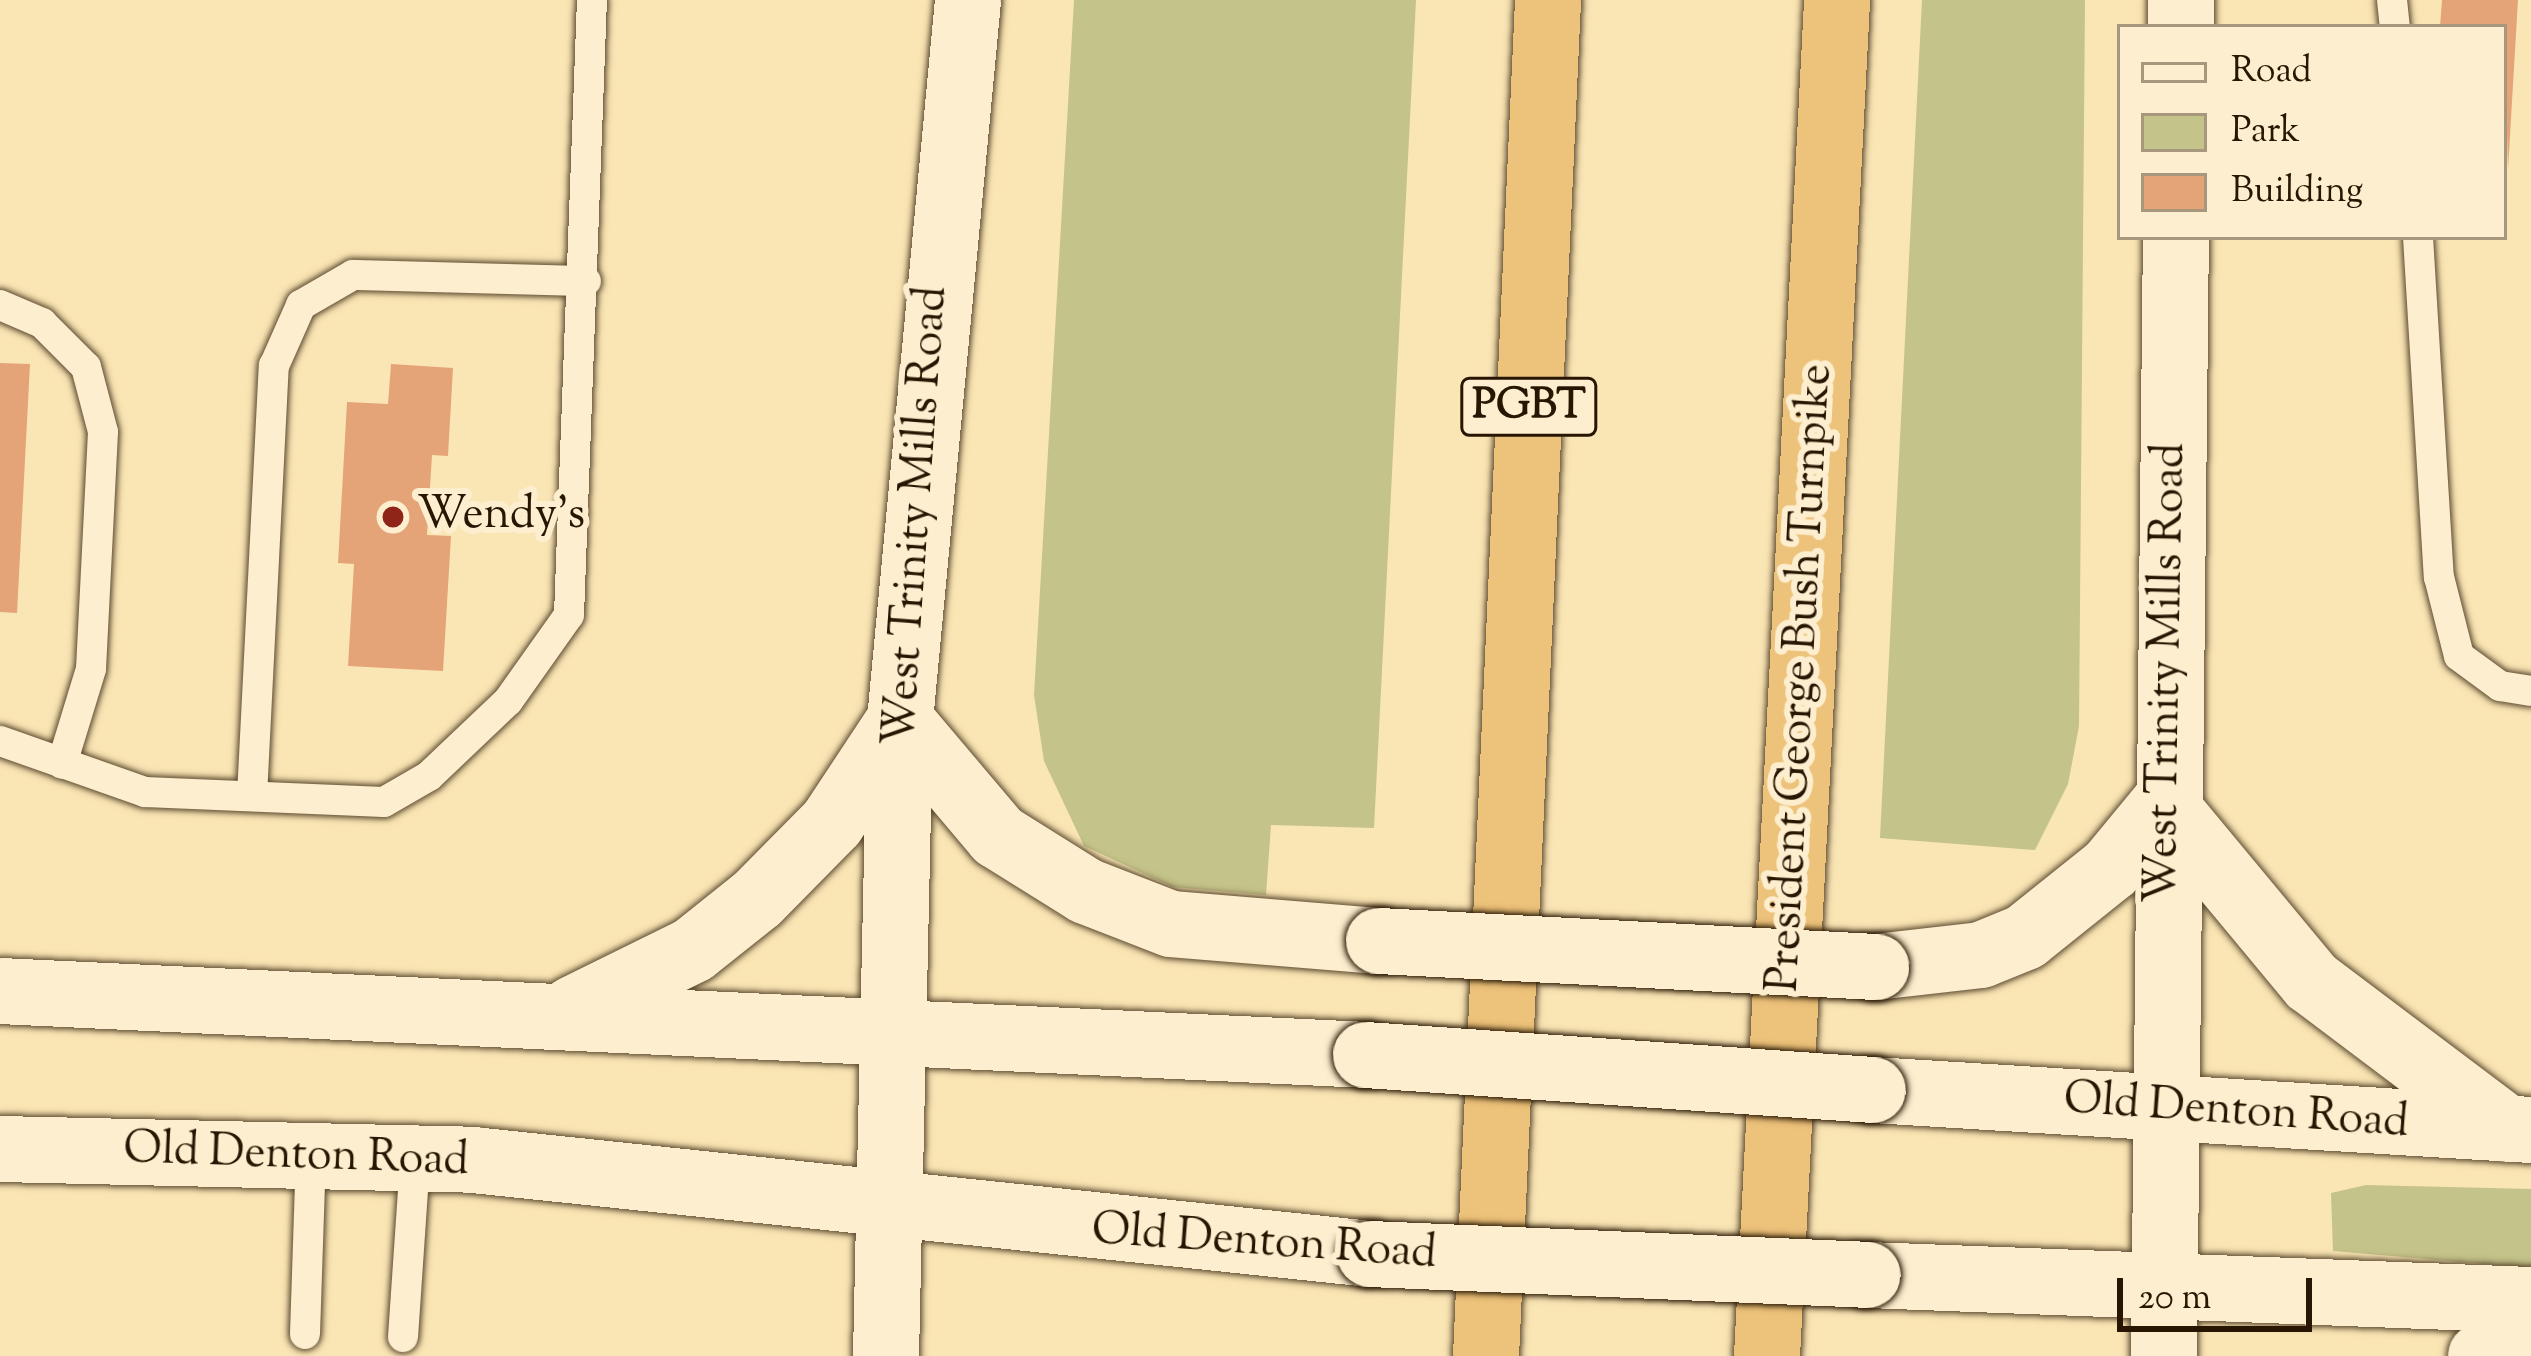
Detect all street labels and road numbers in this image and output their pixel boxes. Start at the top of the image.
street label: West Trinity Mills Road [875,284,961,748]
street label: President George Bush Turnpike [1759,363,1845,993]
road number: PGBT [1460,371,1598,443]
street label: West Trinity Mills Road [2137,442,2199,904]
street label: Old Denton Road [2062,1074,2410,1152]
street label: Old Denton Road [122,1124,470,1190]
street label: Old Denton Road [1090,1205,1438,1283]

